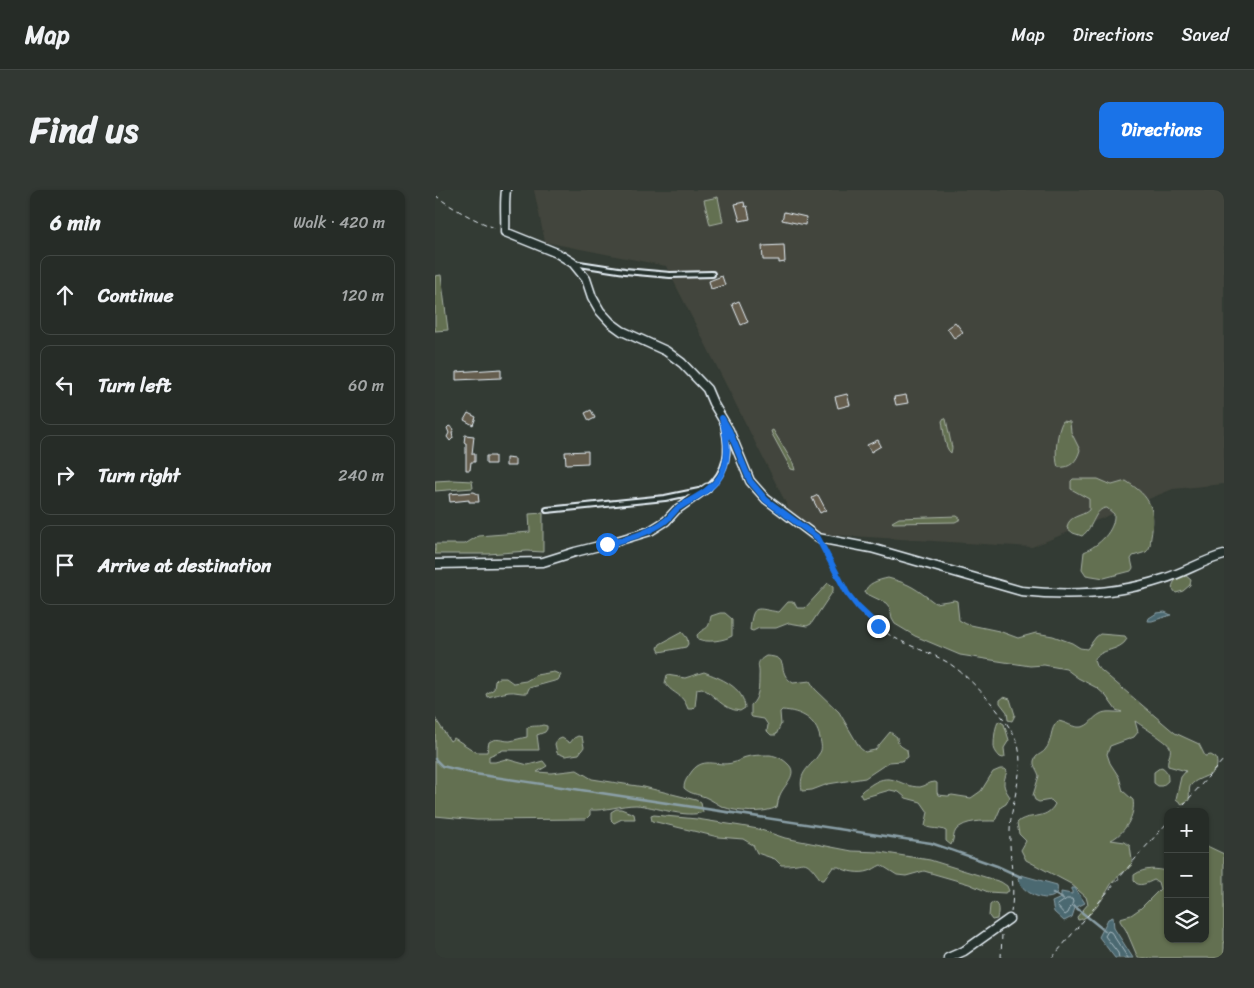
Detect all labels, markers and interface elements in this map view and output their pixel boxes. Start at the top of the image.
text: Map [25,14,69,56]
text: Map [1012,19,1045,51]
text: Directions [1073,19,1154,51]
text: Saved [1182,19,1229,51]
text: Find us [30,99,138,161]
button: Directions [1099,102,1224,158]
text: 6 min [50,204,101,242]
text: Walk · 420 m [293,208,385,237]
text: Continue [98,279,174,312]
icon: ahead [51,281,79,309]
text: 120 m [341,281,384,310]
text: Turn left [98,369,171,402]
icon: left [51,371,79,399]
text: 60 m [348,371,384,400]
text: Turn right [98,459,180,492]
icon: right [51,461,79,489]
text: 240 m [338,461,384,490]
route start [596,533,619,556]
text: Arrive at destination [98,549,271,582]
icon: arrive [51,551,79,579]
route end [867,615,890,638]
map controls [1164,808,1209,943]
button: + [1164,808,1209,853]
button: − [1164,853,1209,898]
button: layers [1164,898,1209,943]

